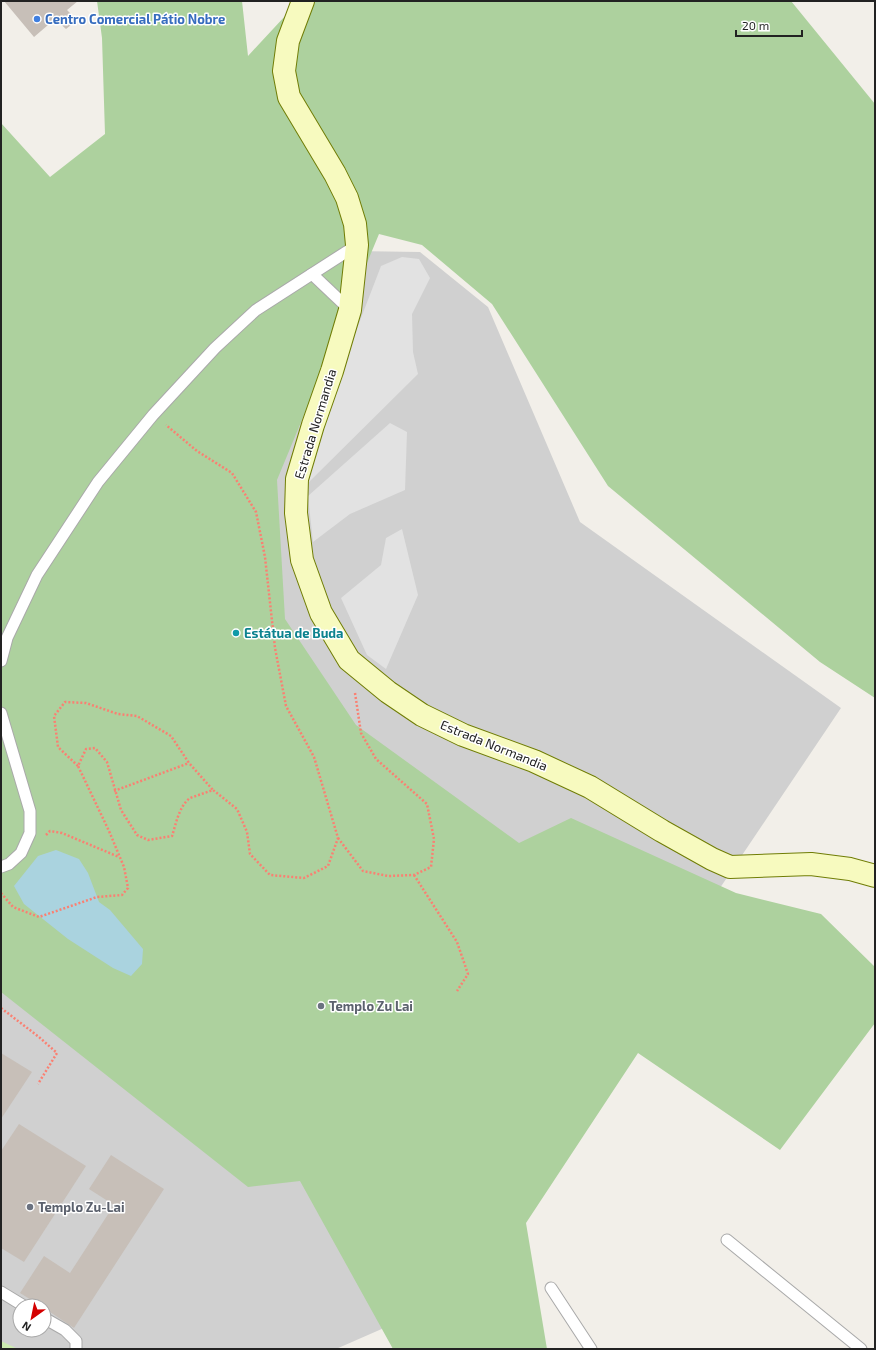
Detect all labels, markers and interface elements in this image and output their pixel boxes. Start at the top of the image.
place label: Centro Comercial Pátio Nobre [45,11,225,27]
scale bar [736,12,802,38]
marker: Centro Comercial Pátio Nobre [32,14,42,24]
text: 20 m [742,18,769,32]
street label: Estrada Normandia [291,367,339,481]
place label: Estátua de Buda [244,625,344,641]
marker: Estátua de Buda [231,628,241,638]
street label: Estrada Normandia [438,716,550,774]
place label: Templo Zu Lai [329,998,413,1014]
marker: Templo Zu Lai [316,1001,326,1011]
place label: Templo Zu-Lai [38,1199,125,1215]
marker: Templo Zu-Lai [25,1202,35,1212]
north arrow [12,1298,52,1338]
text: N [19,1319,33,1334]

